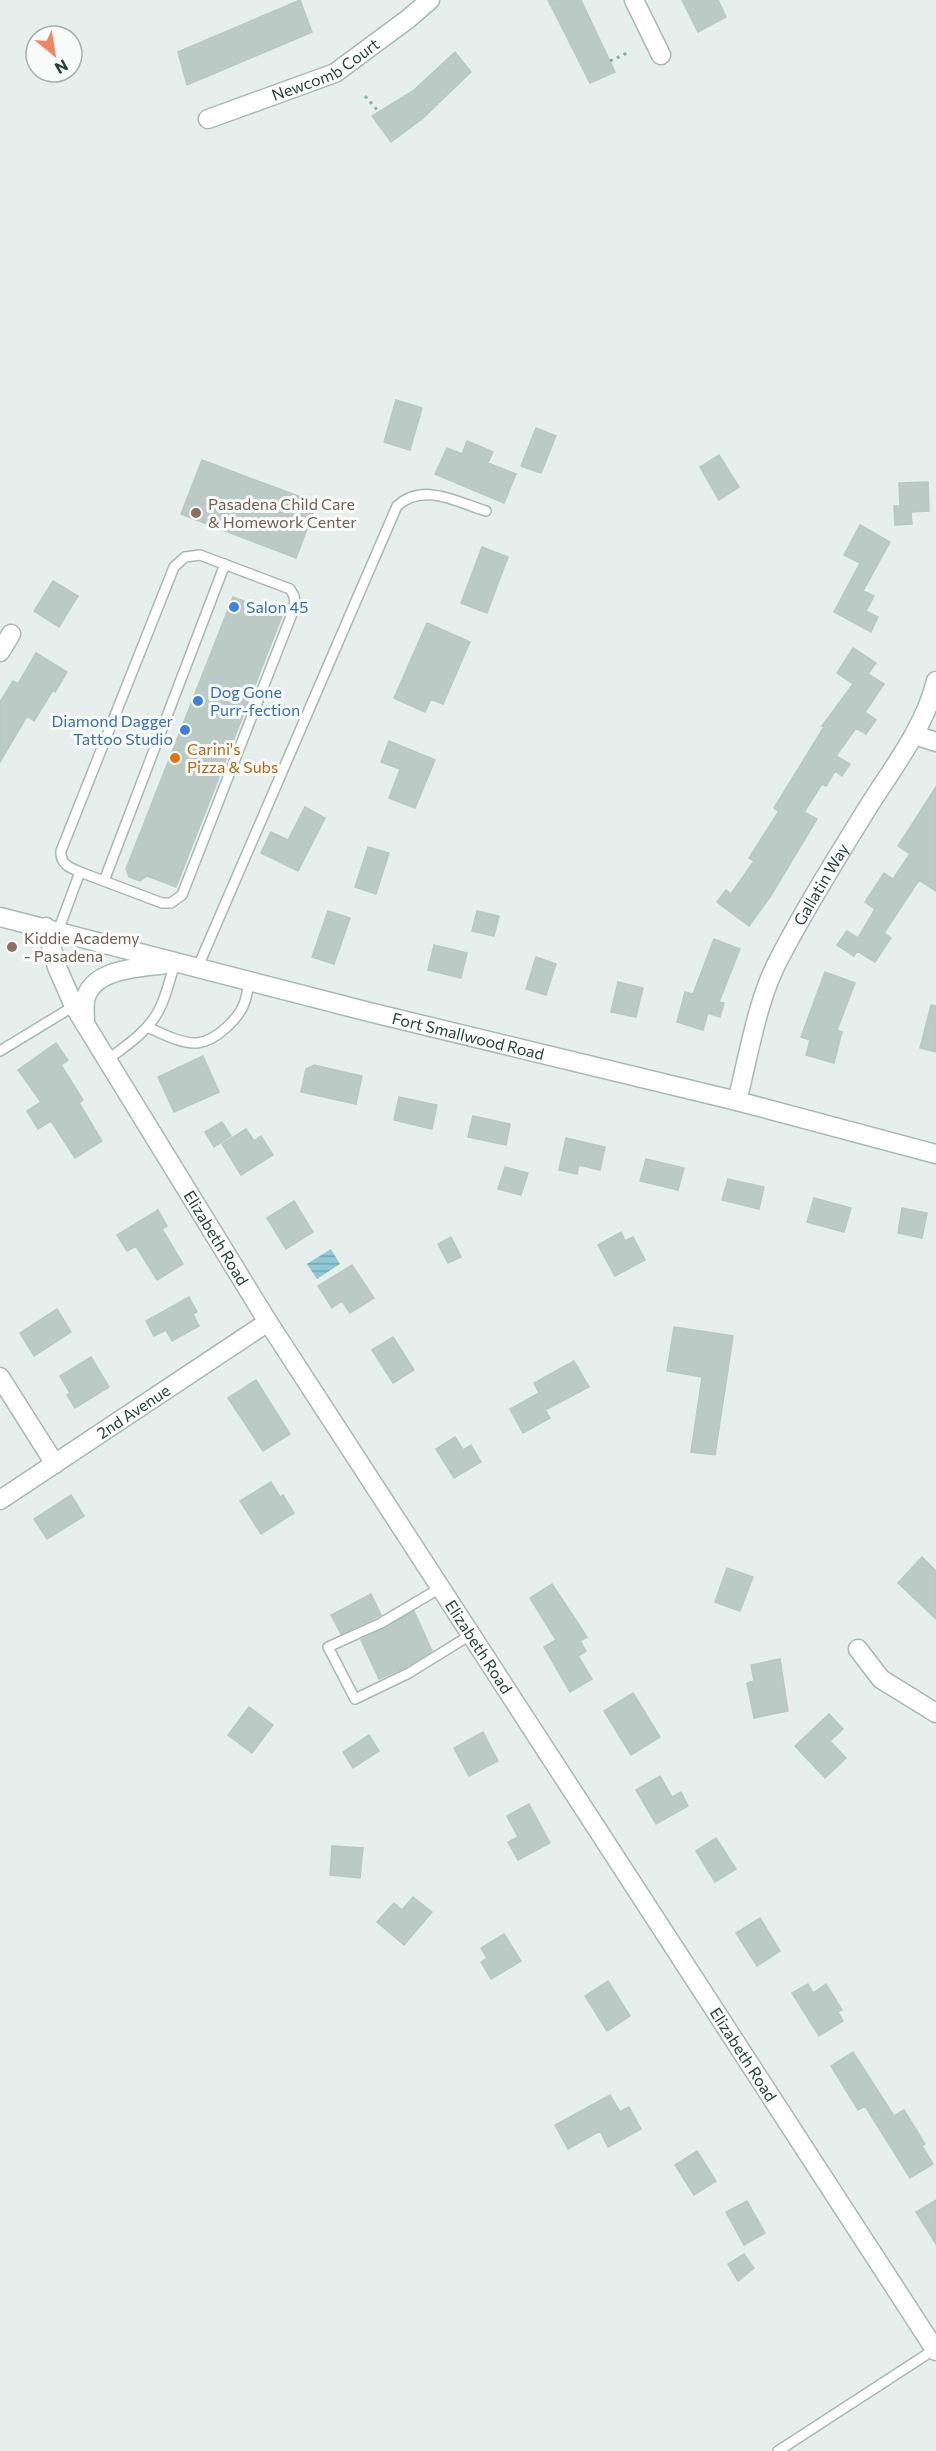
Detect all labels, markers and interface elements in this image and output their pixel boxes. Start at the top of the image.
north arrow [24,24,84,84]
street label: Newcomb Court [269,33,383,104]
text: N [52,56,72,79]
place label: Pasadena Child Care & Homework Center [208,494,357,531]
marker: Pasadena Child Care & Homework Center [189,506,203,520]
place label: Salon 45 [246,597,308,616]
marker: Salon 45 [227,600,241,614]
place label: Dog Gone Purr-fection [210,682,300,719]
marker: Dog Gone Purr-fection [191,694,205,708]
place label: Diamond Dagger Tattoo Studio [52,711,174,748]
marker: Diamond Dagger Tattoo Studio [178,723,192,737]
place label: Carini's Pizza & Subs [187,739,278,776]
marker: Carini's Pizza & Subs [168,751,182,765]
street label: Gallatin Way [789,840,852,928]
place label: Kiddie Academy - Pasadena [24,928,140,965]
marker: Kiddie Academy - Pasadena [5,940,19,954]
street label: Fort Smallwood Road [390,1008,546,1063]
street label: Elizabeth Road [180,1187,253,1289]
street label: 2nd Avenue [93,1380,173,1442]
street label: Elizabeth Road [442,1596,517,1697]
street label: Elizabeth Road [706,2004,781,2105]

